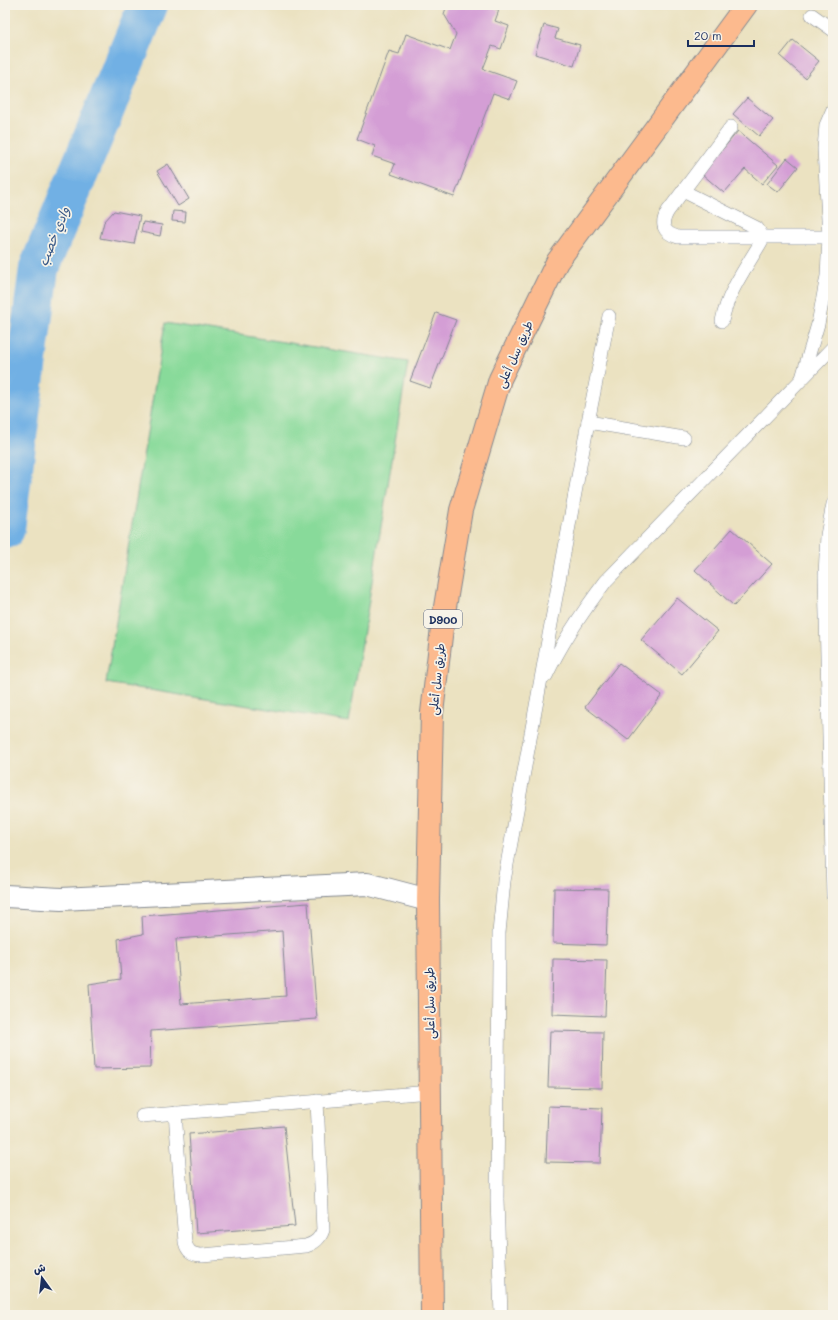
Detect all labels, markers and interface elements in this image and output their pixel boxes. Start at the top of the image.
scale bar [688,22,754,48]
text: 20 m [694,27,722,43]
water label: وادي خصب [33,204,74,269]
street label: طريق سل أعلى [492,318,537,391]
road number: D900 [424,610,462,628]
street label: طريق سل أعلى [424,642,449,716]
street label: طريق سل أعلى [420,967,439,1039]
north arrow [22,1258,62,1298]
text: ش [31,1259,47,1277]

